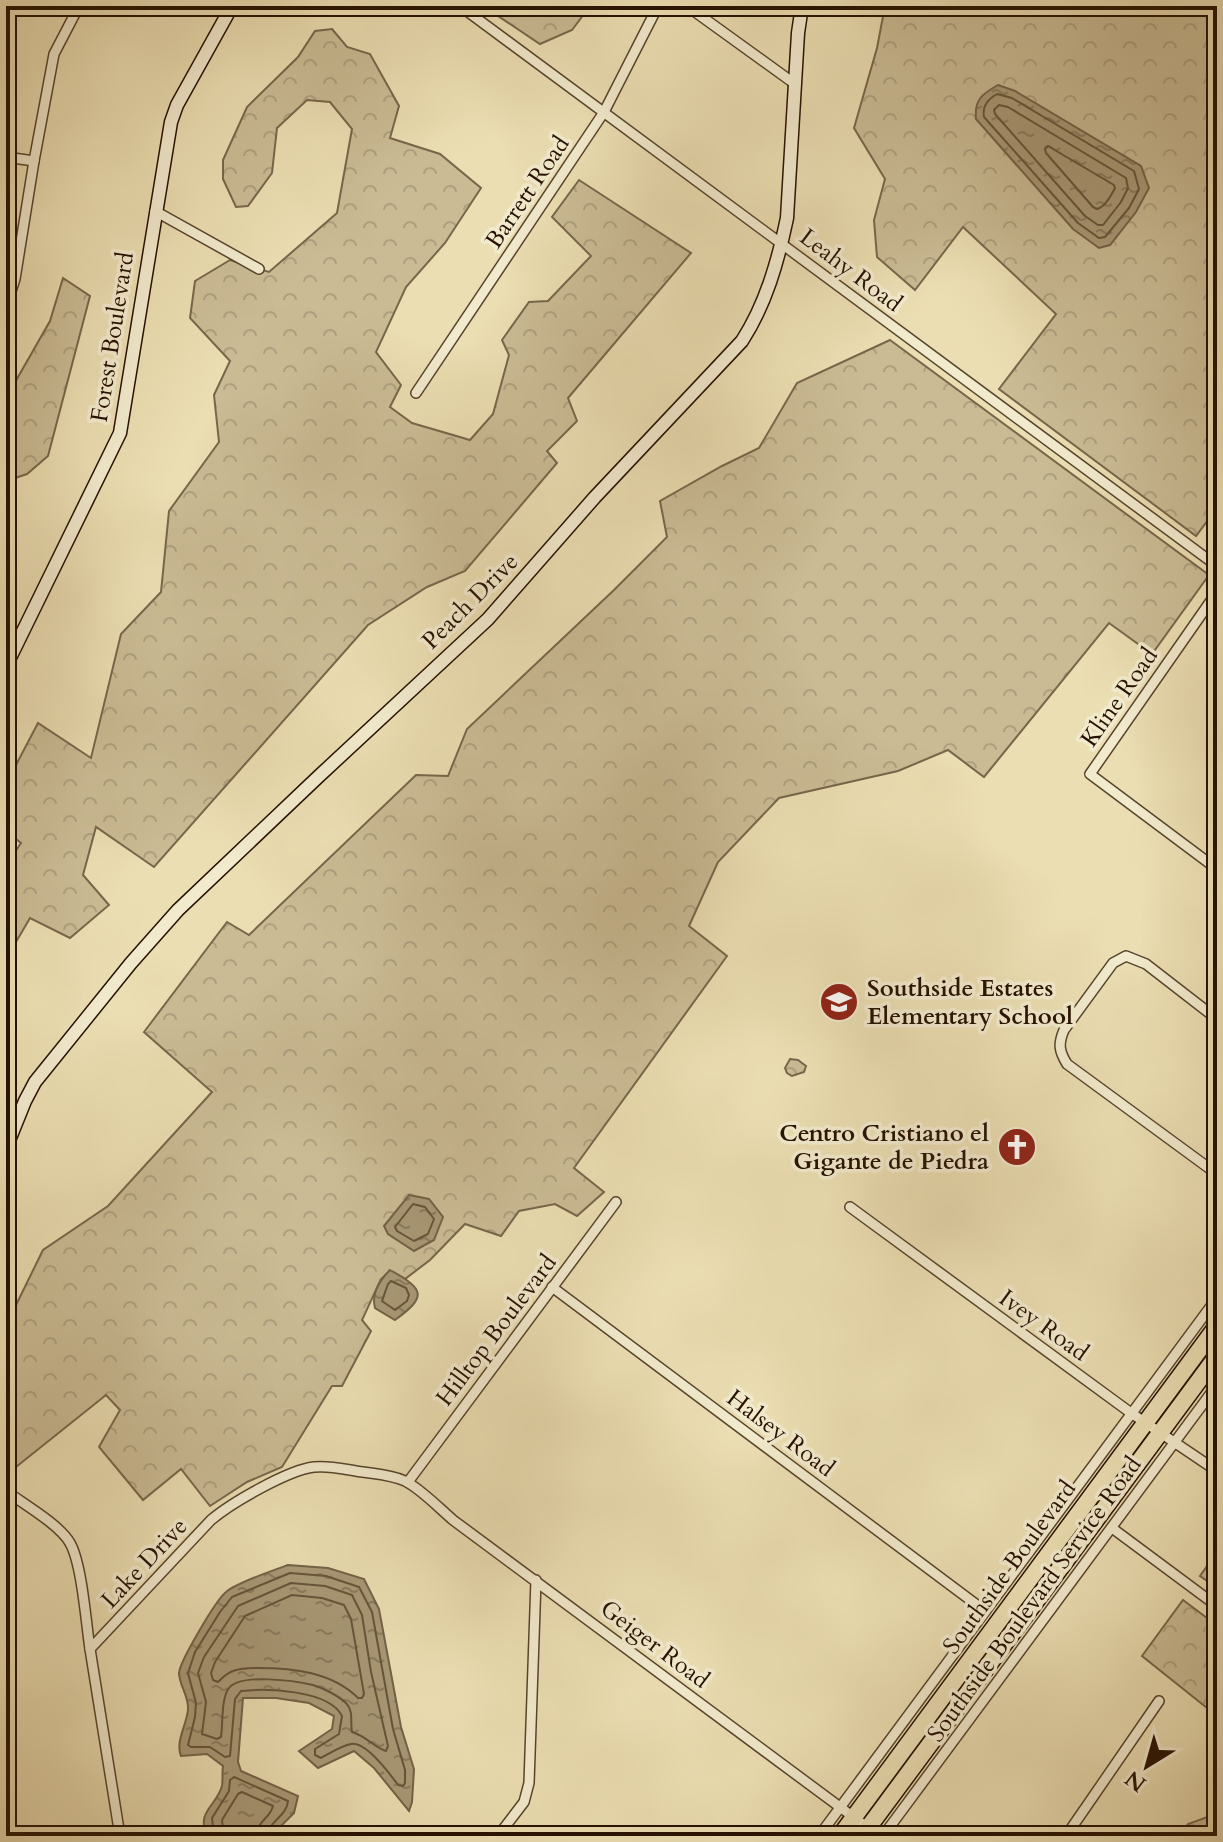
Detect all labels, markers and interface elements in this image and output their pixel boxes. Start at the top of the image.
street label: Barrett Road [478,129,577,255]
street label: Leahy Road [793,221,909,320]
street label: Forest Boulevard [83,249,142,425]
street label: Peach Drive [415,546,526,657]
street label: Kline Road [1073,641,1166,754]
place label: Southside Estates Elementary School [867,972,1073,1033]
school or university icon: Southside Estates Elementary School [818,981,860,1023]
place label: Centro Cristiano el Gigante de Piedra [779,1117,989,1178]
church icon: Centro Cristiano el Gigante de Piedra [996,1126,1038,1168]
street label: Hilltop Boulevard [428,1247,565,1413]
street label: Ivey Road [992,1282,1095,1369]
street label: Halsey Road [720,1382,842,1485]
street label: Southside Boulevard Service Road [920,1450,1149,1749]
street label: Southside Boulevard [935,1474,1084,1661]
street label: Lake Drive [94,1511,195,1616]
street label: Geiger Road [593,1592,716,1697]
north arrow [1107,1726,1187,1806]
text: N [1119,1763,1152,1799]

